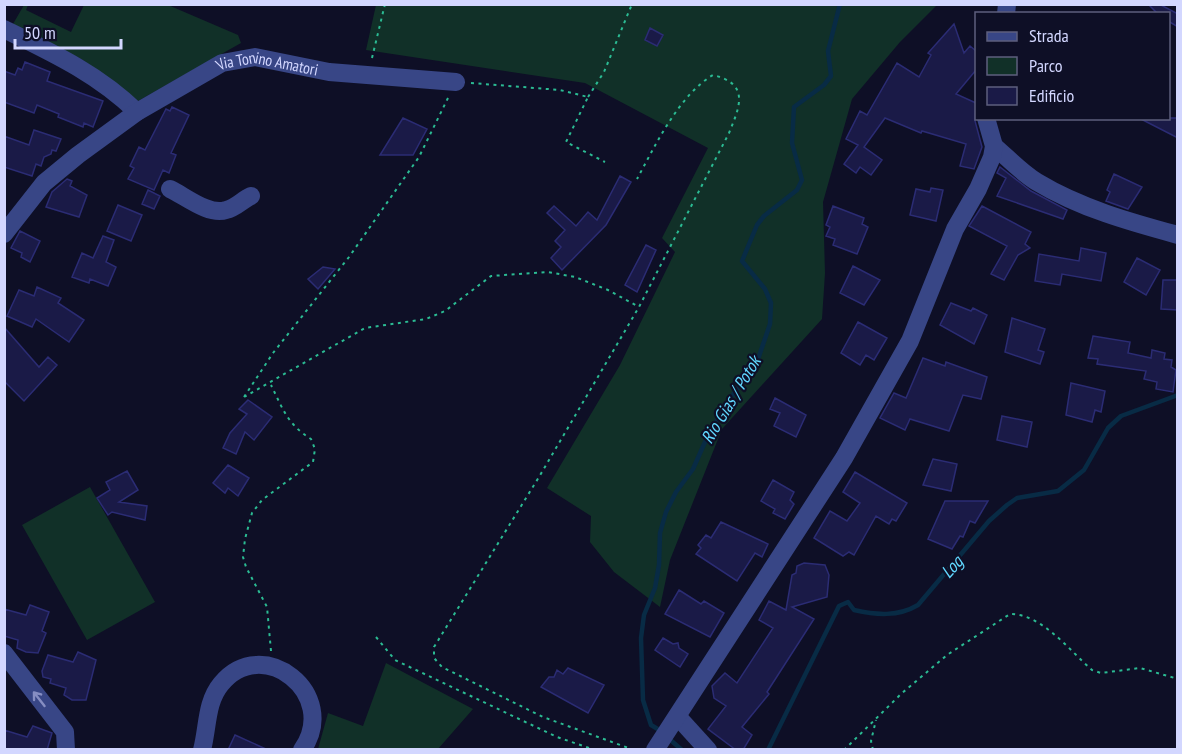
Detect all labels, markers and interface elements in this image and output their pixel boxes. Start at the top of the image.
scale bar [15,12,122,50]
legend [975,12,1170,120]
text: 50 m [24,21,56,44]
text: Strada [1029,24,1069,47]
street label: Via Tonino Amatori [211,47,320,80]
text: Parco [1029,54,1063,77]
text: Edificio [1029,84,1075,107]
water label: Rio Gias / Potok [695,350,767,448]
water label: Log [936,550,968,583]
one-way arrow [33,691,46,707]

